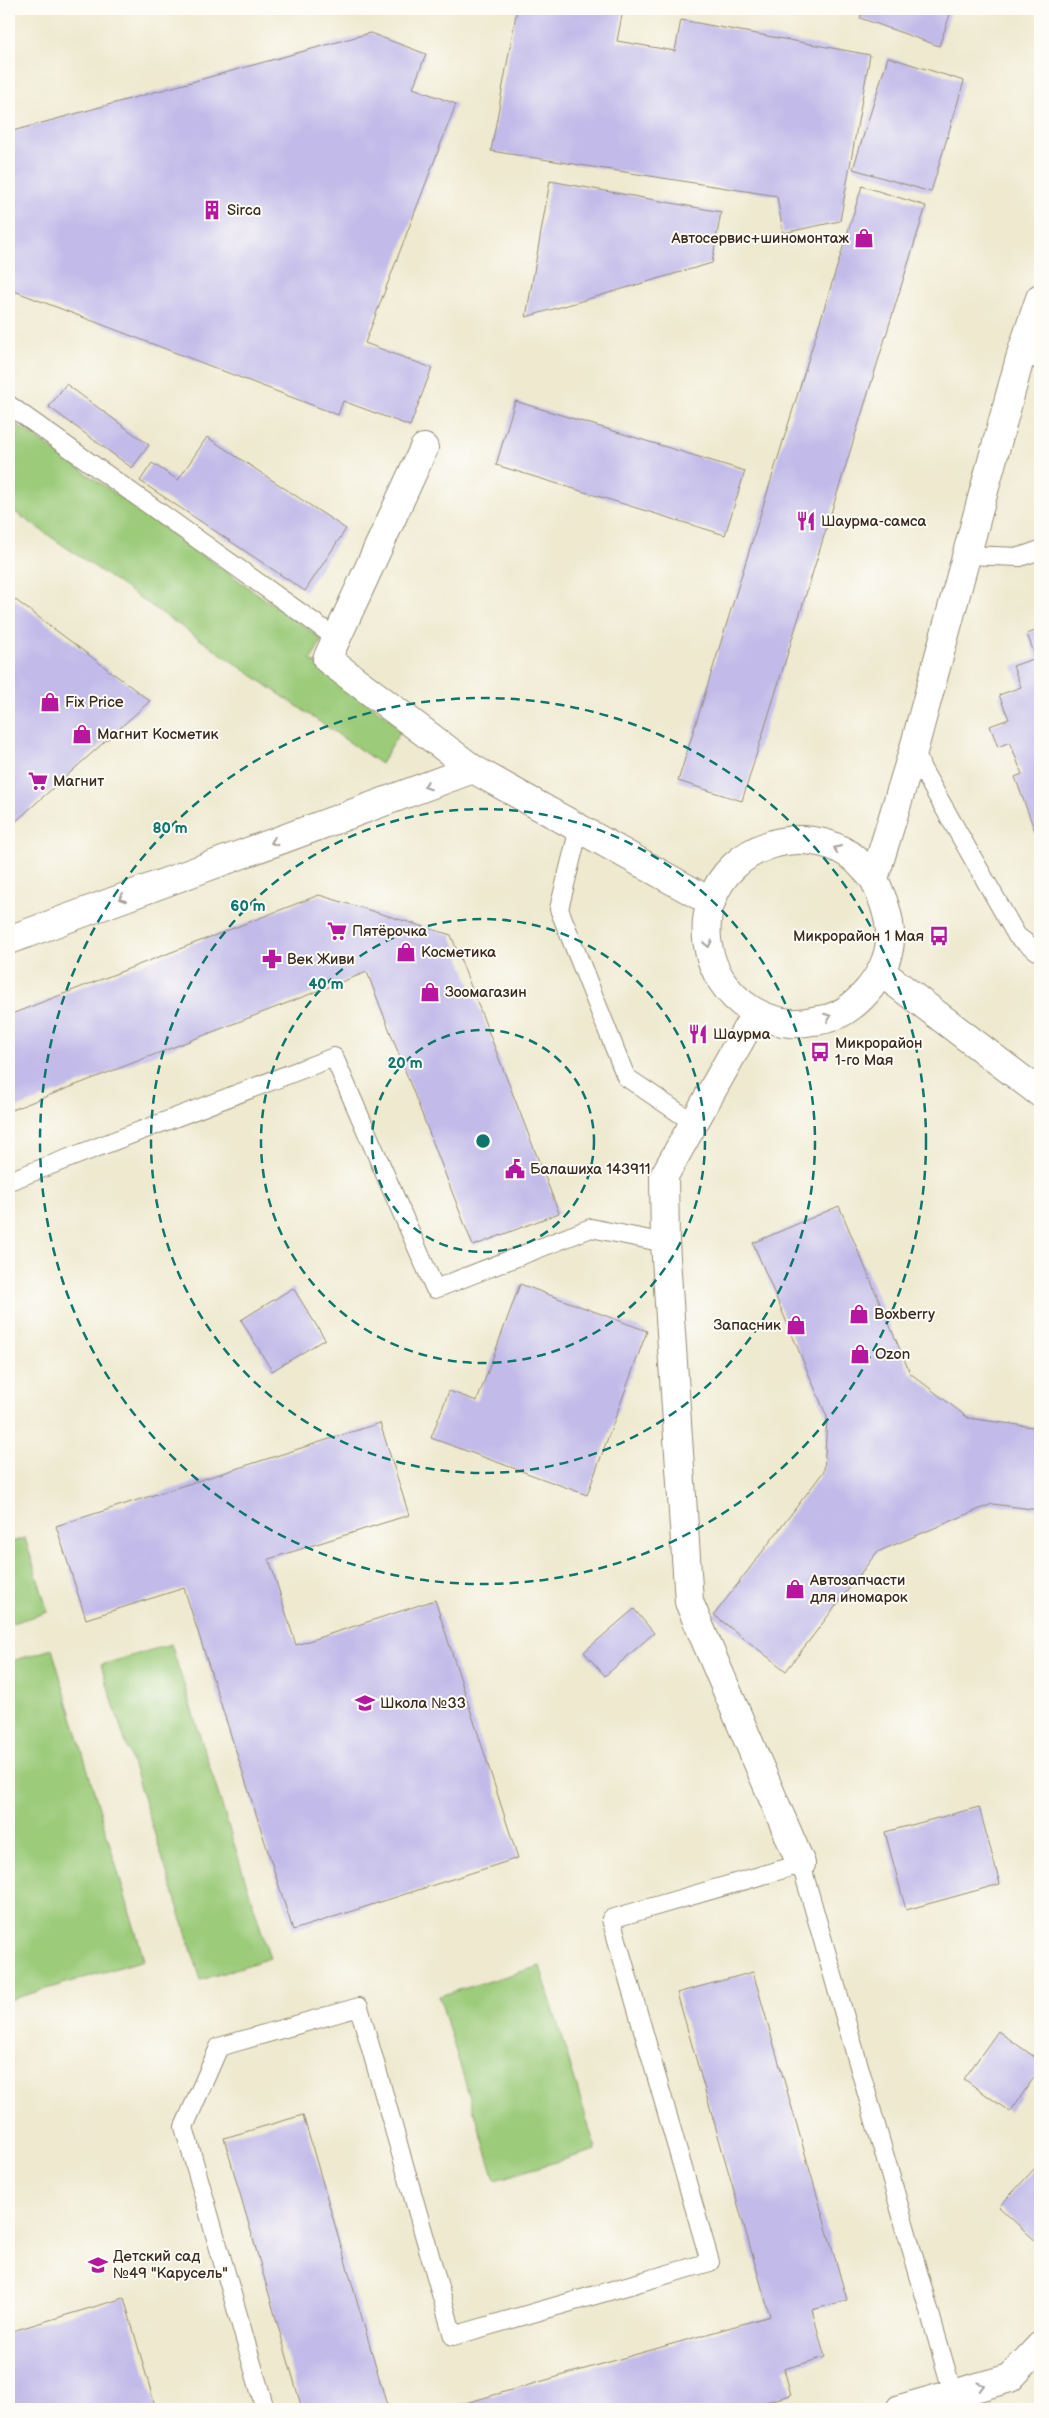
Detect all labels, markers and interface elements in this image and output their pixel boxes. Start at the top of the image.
building icon: Sirca [201,199,223,221]
place label: Sirca [227,201,261,220]
shop icon: Автосервис+шиномонтаж [853,227,875,249]
place label: Автосервис+шиномонтаж [670,229,850,248]
restaurant icon: Шаурма-самса [795,510,817,532]
place label: Шаурма-самса [821,512,926,531]
shop icon: Fix Price [39,691,61,713]
place label: Fix Price [65,693,124,712]
shop icon: Магнит Косметик [71,723,93,745]
place label: Магнит Косметик [97,725,219,744]
supermarket icon: Магнит [27,770,49,792]
place label: Магнит [53,772,104,791]
one-way arrow [423,780,431,790]
text: 80 m [152,819,188,838]
one-way arrow [271,836,279,846]
one-way arrow [833,845,842,856]
one-way arrow [118,892,127,902]
text: 60 m [230,897,266,916]
supermarket icon: Пятёрочка [326,920,348,942]
place label: Пятёрочка [352,922,427,941]
bus stop icon: Микрорайон 1 Мая [928,925,950,947]
place label: Микрорайон 1 Мая [793,927,924,946]
one-way arrow [702,939,713,948]
shop icon: Косметика [395,941,417,963]
place label: Косметика [421,943,496,962]
pharmacy icon: Век Живи [261,948,283,970]
place label: Век Живи [287,950,355,969]
text: 40 m [308,975,344,994]
shop icon: Зоомагазин [419,981,441,1003]
place label: Зоомагазин [445,983,527,1002]
one-way arrow [823,1013,832,1023]
restaurant icon: Шаурма [687,1023,709,1045]
place label: Шаурма [713,1025,771,1044]
place label: Микрорайон 1-го Мая [835,1034,922,1070]
bus stop icon: Микрорайон 1-го Мая [809,1041,831,1063]
text: 20 m [388,1054,423,1073]
centre of rings [474,1132,492,1150]
public building icon: Балашиха 143911 [504,1158,526,1180]
place label: Балашиха 143911 [530,1160,651,1179]
shop icon: Boxberry [848,1303,870,1325]
place label: Boxberry [874,1305,935,1324]
shop icon: Запасник [785,1314,807,1336]
place label: Запасник [714,1316,781,1335]
shop icon: Ozon [849,1343,871,1365]
place label: Ozon [875,1345,910,1364]
place label: Автозапчасти для иномарок [809,1571,908,1607]
shop icon: Автозапчасти для иномарок [784,1578,806,1600]
school or university icon: Школа №33 [354,1692,376,1714]
place label: Школа №33 [380,1694,466,1713]
place label: Детский сад №49 "Карусель" [113,2247,228,2283]
school or university icon: Детский сад №49 "Карусель" [87,2254,109,2276]
one-way arrow [976,2382,984,2392]

